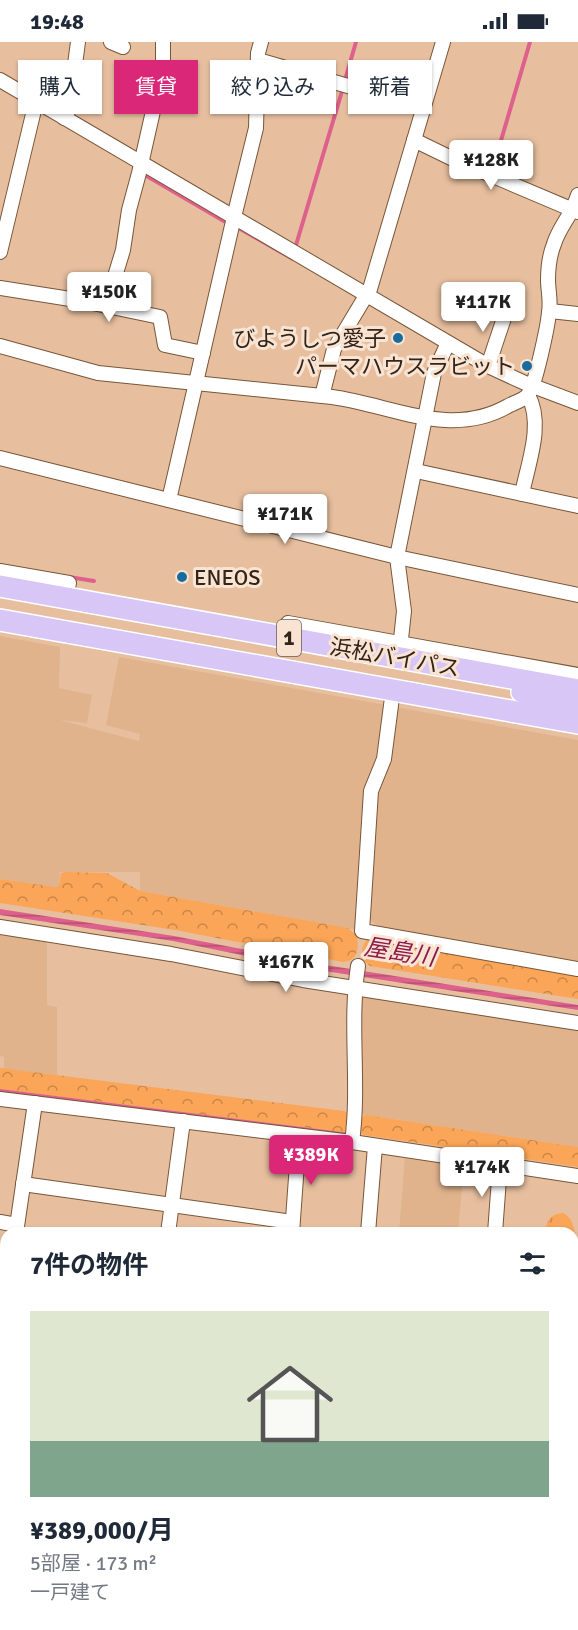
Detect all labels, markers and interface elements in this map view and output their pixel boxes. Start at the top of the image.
text: 19:48 [30,8,84,35]
chip: 購入 [18,60,102,114]
chip: 賃貸 [114,60,198,114]
chip: 絞り込み [210,60,336,114]
chip: 新着 [348,60,432,114]
pin: ¥128K [449,140,533,191]
text: ¥128K [463,147,519,172]
pin: ¥150K [67,272,151,323]
text: ¥150K [81,279,137,304]
pin: ¥117K [441,282,525,333]
text: ¥117K [455,289,511,314]
place label: びようしつ愛子 [233,325,386,352]
marker: びようしつ愛子 [391,331,405,345]
place label: パーマハウスラビット [295,353,515,380]
marker: パーマハウスラビット [520,359,534,373]
pin: ¥171K [243,494,327,545]
text: ¥171K [257,501,313,526]
place label: ENEOS [194,564,260,591]
marker: ENEOS [175,570,189,584]
road number: 1 [277,620,301,656]
street label: 浜松バイパス [328,633,462,682]
water label: 屋島川 [362,932,441,973]
pin: ¥167K [244,942,328,993]
text: ¥167K [258,949,314,974]
pin: ¥389K [269,1135,353,1186]
text: ¥389K [283,1142,339,1167]
pin: ¥174K [440,1147,524,1198]
text: ¥174K [454,1154,510,1179]
icon: filters [516,1247,549,1280]
text: 7件の物件 [30,1250,148,1282]
icon: home [236,1350,344,1458]
text: ¥389,000/月 [30,1515,174,1547]
text: 5部屋 · 173 m² [30,1551,157,1576]
text: 一戸建て [30,1580,110,1605]

